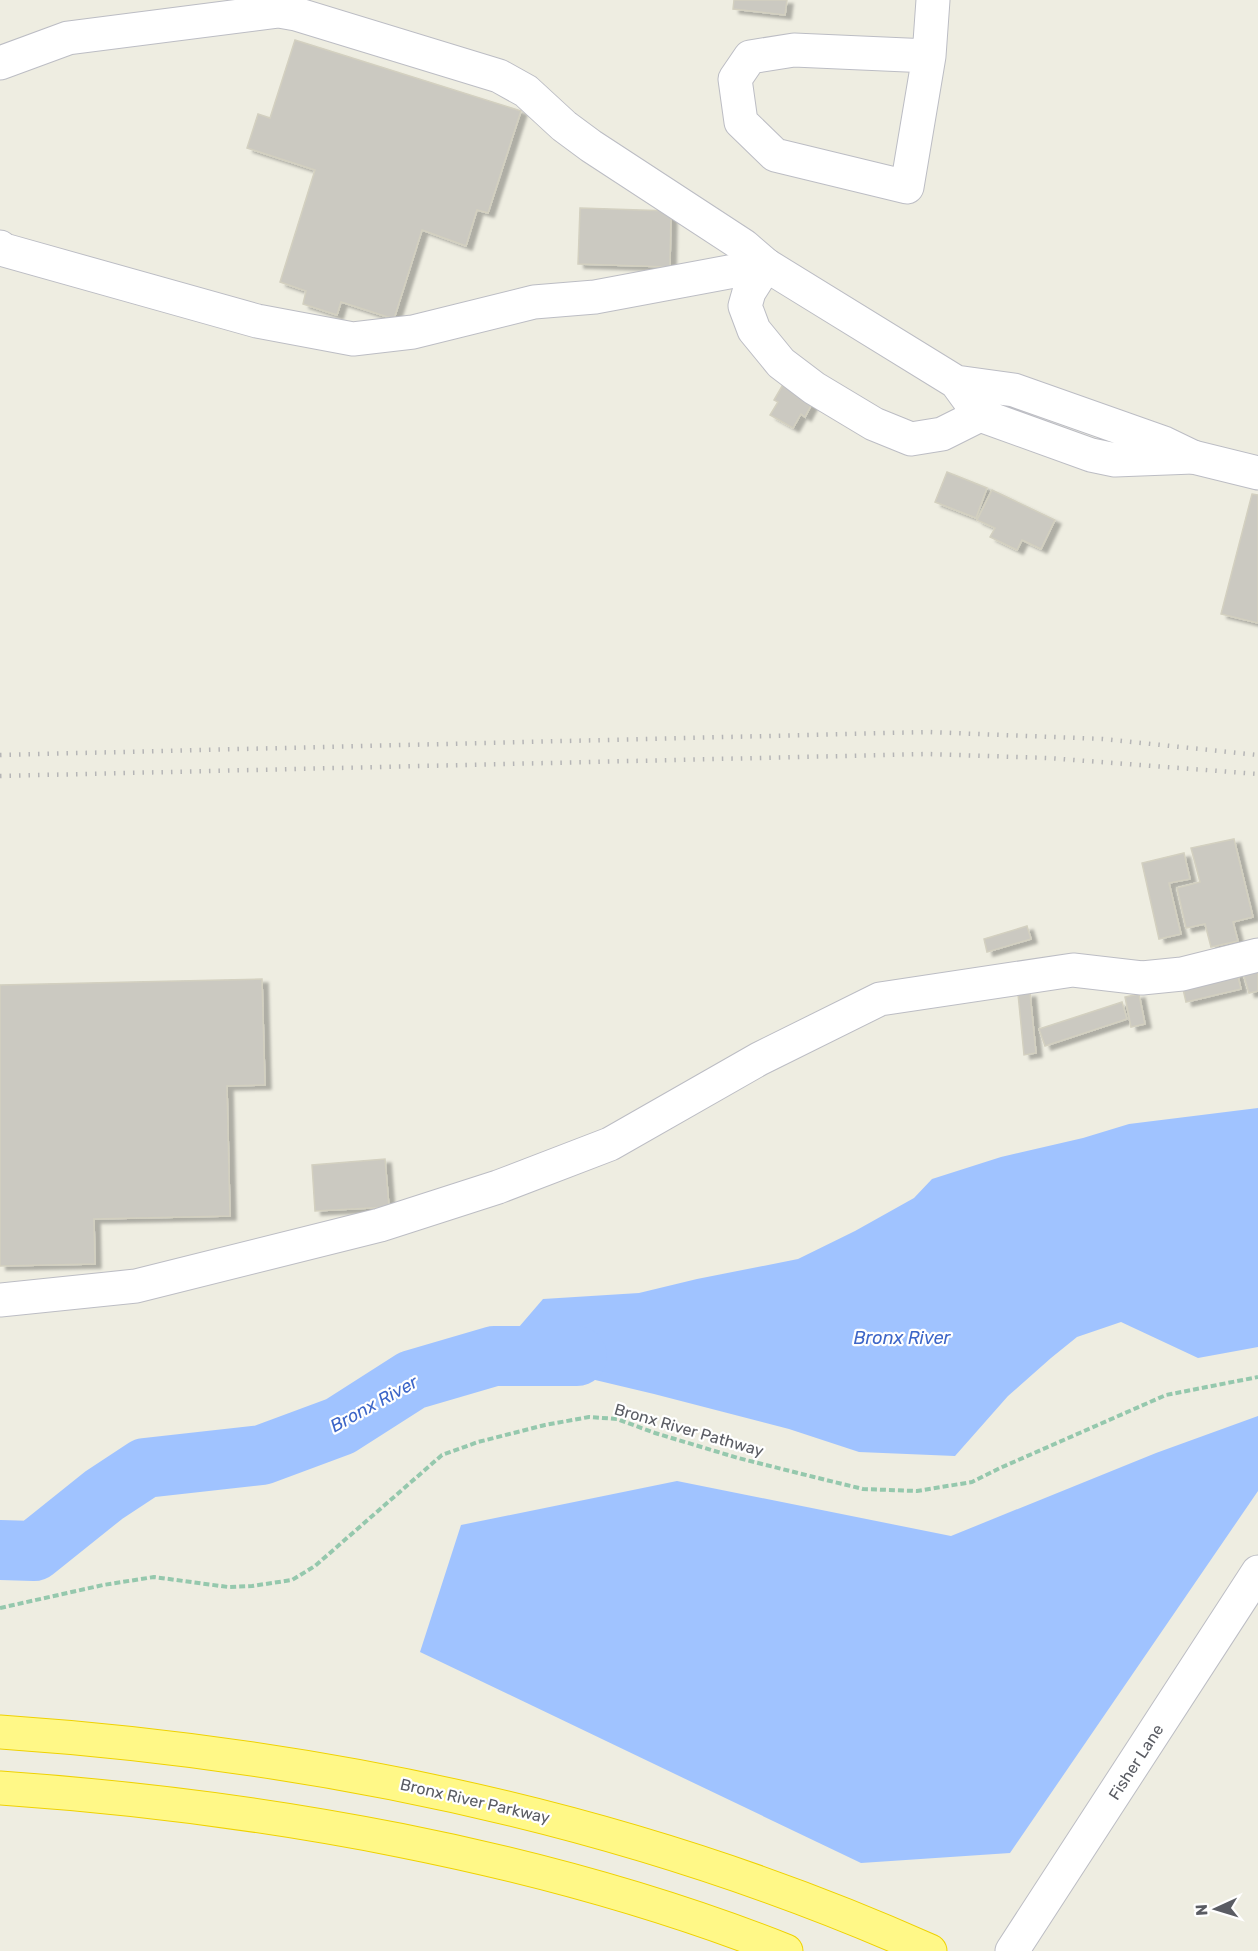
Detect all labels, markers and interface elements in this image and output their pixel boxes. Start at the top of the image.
water label: Bronx River [854,1327,952,1349]
water label: Bronx River [326,1370,423,1437]
street label: Bronx River Pathway [612,1400,766,1460]
street label: Fisher Lane [1105,1721,1167,1803]
street label: Bronx River Parkway [398,1775,552,1827]
north arrow [1186,1879,1246,1939]
text: N [1192,1904,1211,1916]

